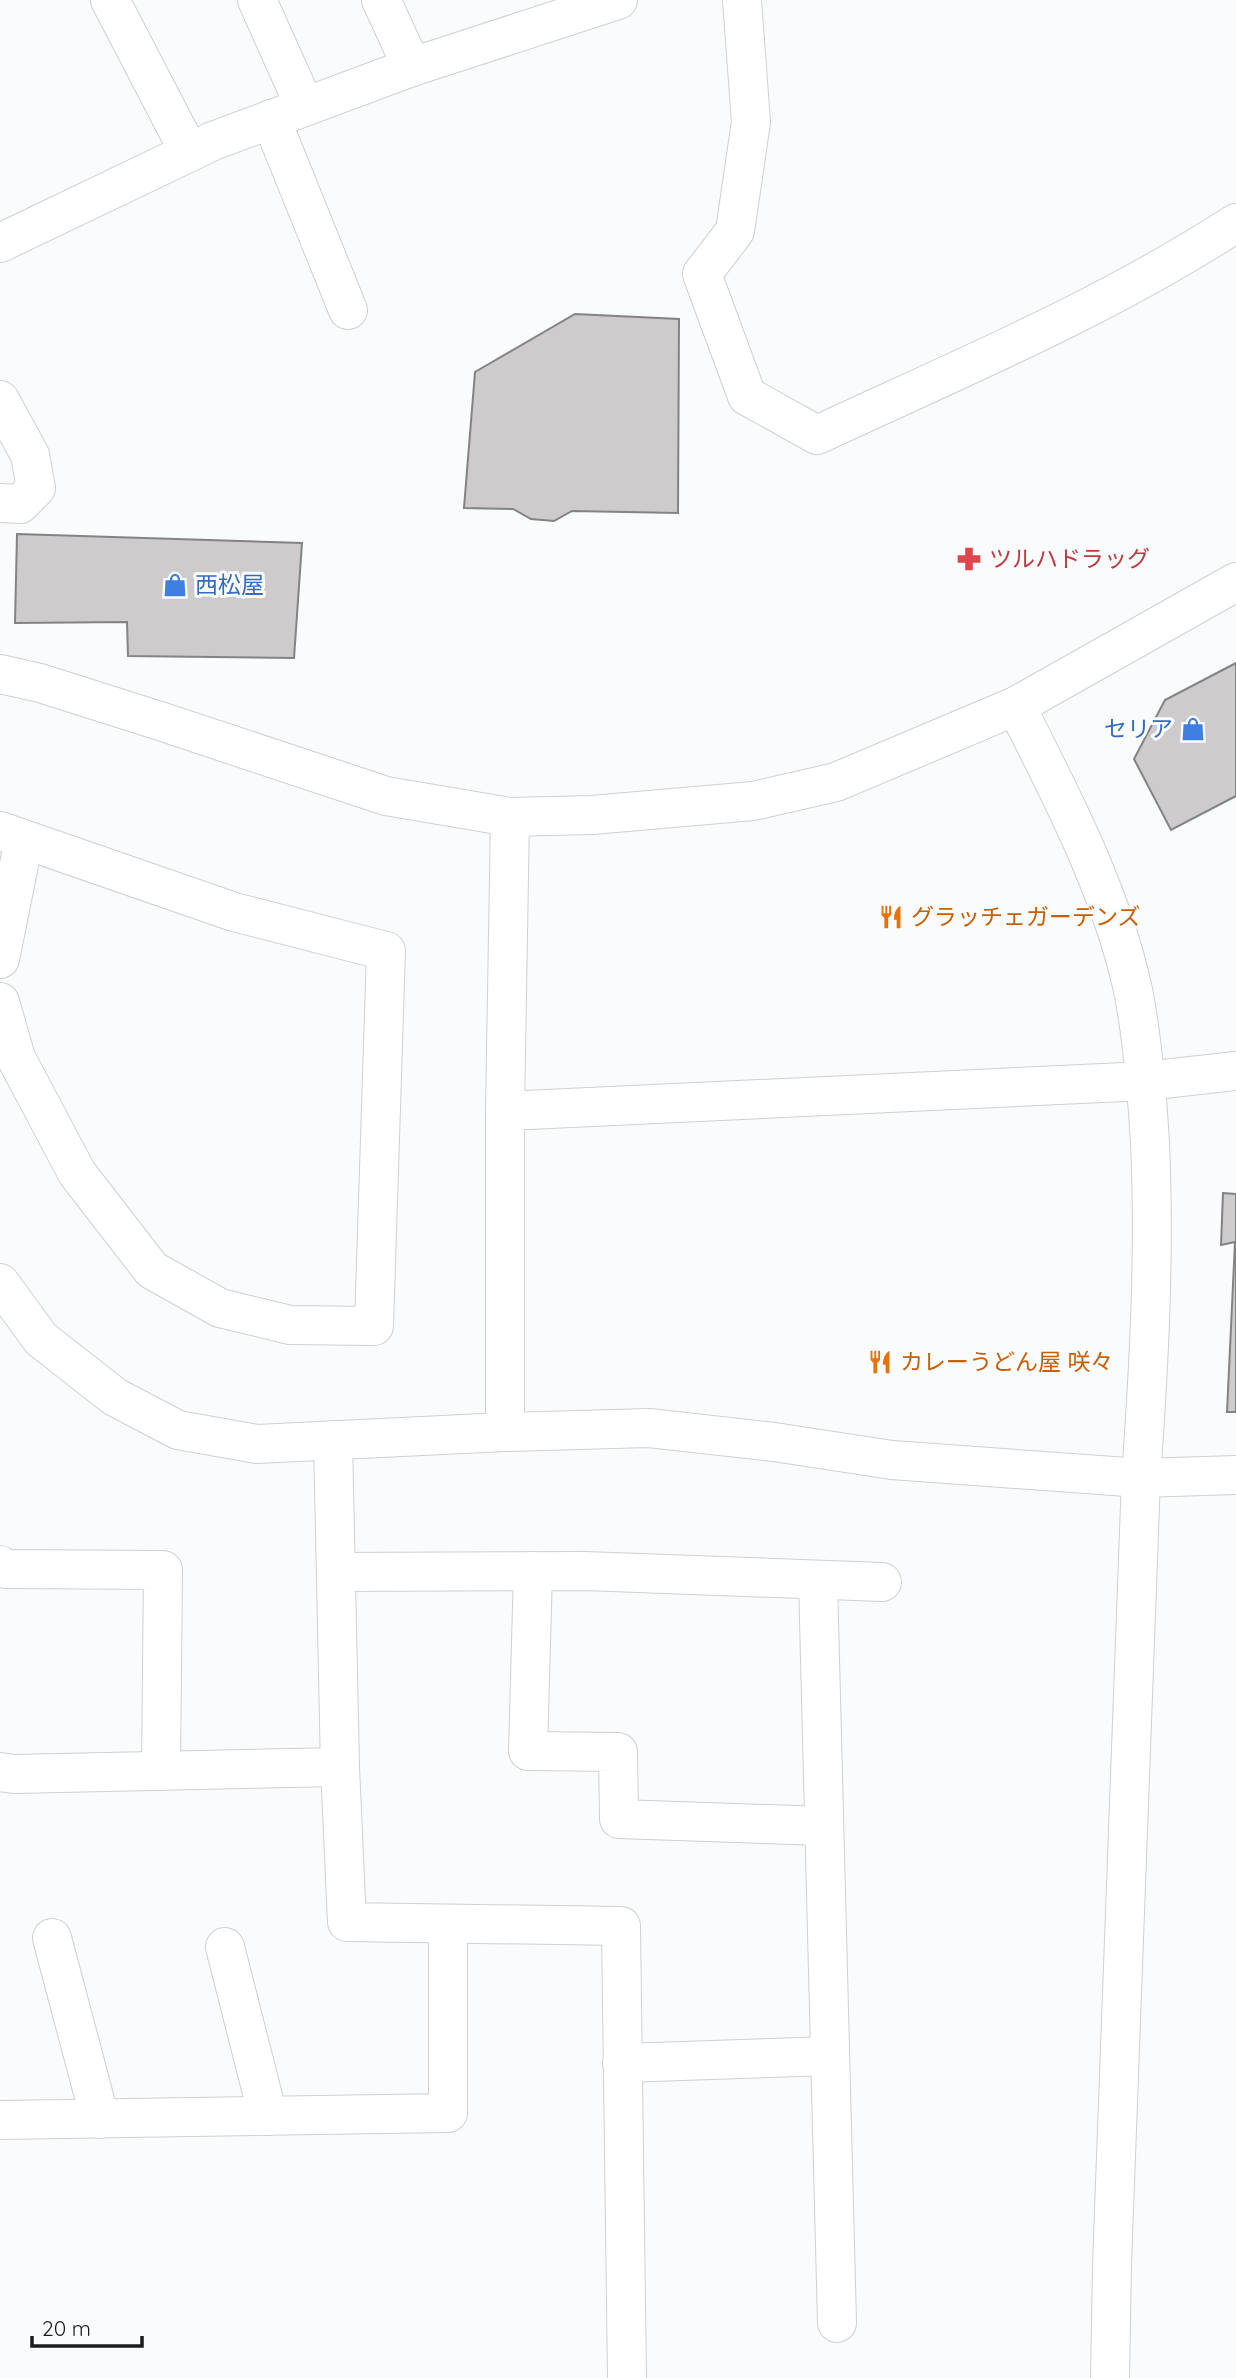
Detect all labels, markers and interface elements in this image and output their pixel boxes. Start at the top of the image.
place label: ツルハドラッグ [989,544,1150,573]
pharmacy icon: ツルハドラッグ [955,545,983,573]
place label: 西松屋 [195,570,264,599]
shop icon: 西松屋 [161,571,189,599]
place label: セリア [1104,714,1173,743]
shop icon: セリア [1179,715,1207,743]
place label: グラッチェガーデンズ [911,902,1141,931]
restaurant icon: グラッチェガーデンズ [877,903,905,931]
place label: カレーうどん屋 咲々 [900,1347,1113,1376]
restaurant icon: カレーうどん屋 咲々 [866,1348,894,1376]
scale bar [32,2304,142,2348]
text: 20 m [42,2315,91,2341]

